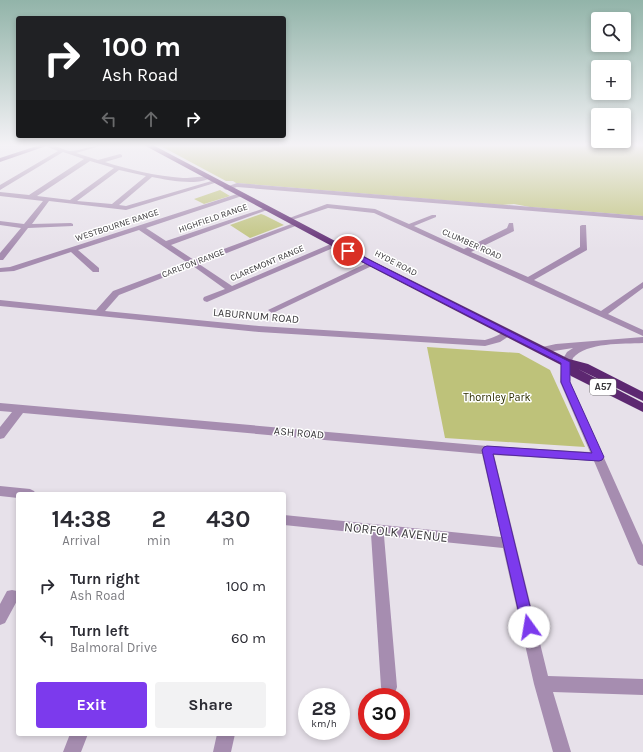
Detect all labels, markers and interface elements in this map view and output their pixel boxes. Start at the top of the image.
map controls [591,12,631,148]
button: search [591,12,631,52]
text: 100 m [102,30,181,63]
icon: right [36,32,88,84]
button: + [591,60,631,100]
text: Ash Road [102,64,178,86]
icon: left [98,108,120,130]
icon: ahead [140,108,162,130]
icon: right [182,108,204,130]
button: − [591,108,631,148]
street label: HIGHFIELD RANGE [177,201,249,235]
street label: WESTBOURNE RANGE [74,207,160,243]
street label: CLUMBER ROAD [441,226,503,262]
pin [331,234,365,268]
icon: arrive [337,240,359,262]
street label: CLAREMONT RANGE [229,243,305,283]
street label: CARLTON RANGE [160,246,226,280]
street label: HYDE ROAD [373,248,419,278]
street label: LABURNUM ROAD [212,306,300,326]
road number: A57 [590,379,616,395]
park label: Thornley Park [463,391,531,404]
street label: ASH ROAD [273,424,325,442]
text: 14:38 [51,505,111,533]
text: 2 [151,505,166,533]
text: 430 [206,505,250,533]
street label: NORFOLK AVENUE [344,519,448,545]
text: Arrival [62,533,100,548]
text: min [147,533,171,548]
text: m [222,533,234,548]
text: Turn right [70,570,140,588]
icon: right [36,575,58,597]
text: 100 m [226,577,266,595]
text: Ash Road [70,588,125,603]
position arrow [508,606,550,648]
text: Turn left [70,622,129,640]
icon: left [36,627,58,649]
text: 60 m [231,629,266,647]
text: Balmoral Drive [70,640,157,655]
button: Exit [36,682,147,728]
button: Share [155,682,266,728]
speed limit sign: 30 [358,688,410,740]
text: 28 [311,697,337,720]
text: km/h [311,718,337,730]

